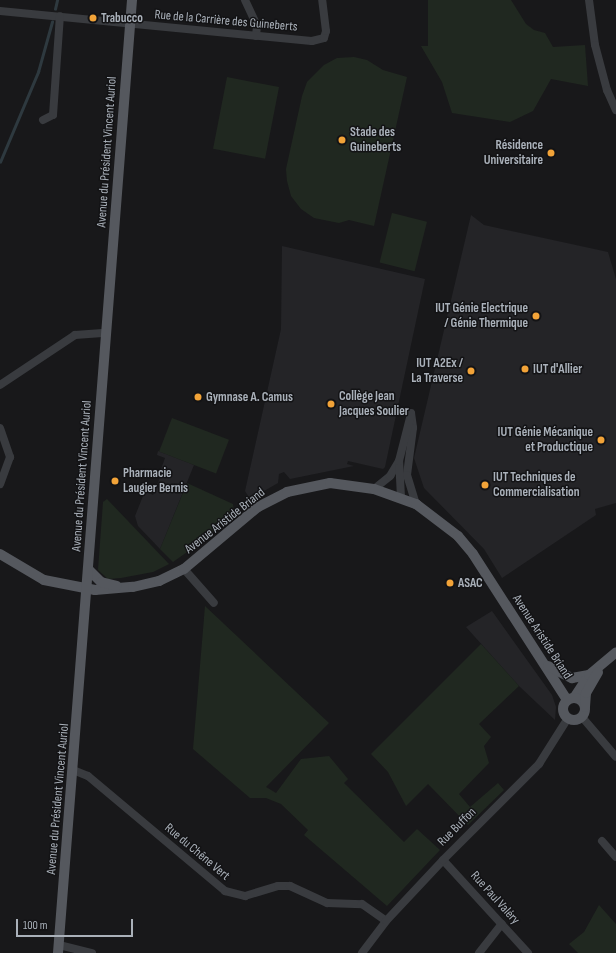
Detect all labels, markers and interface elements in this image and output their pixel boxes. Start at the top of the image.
street label: Rue de la Carrière des Guineberts [154,7,298,35]
place label: Trabucco [101,10,143,26]
marker: Trabucco [88,13,98,23]
street label: Avenue du Président Vincent Auriol [94,76,120,228]
place label: Stade des Guineberts [350,125,401,156]
marker: Stade des Guineberts [337,135,347,145]
place label: Résidence Universitaire [484,138,543,169]
marker: Résidence Universitaire [546,148,556,158]
place label: IUT Génie Electrique / Génie Thermique [435,301,528,332]
marker: IUT Génie Electrique / Génie Thermique [531,311,541,321]
place label: IUT A2Ex / La Traverse [411,356,463,387]
place label: IUT d'Allier [533,361,582,377]
marker: IUT d'Allier [520,364,530,374]
marker: IUT A2Ex / La Traverse [466,366,476,376]
place label: Gymnase A. Camus [206,389,293,405]
place label: Collège Jean Jacques Soulier [339,389,409,420]
marker: Gymnase A. Camus [193,392,203,402]
marker: Collège Jean Jacques Soulier [326,399,336,409]
street label: Avenue du Président Vincent Auriol [69,400,95,552]
place label: IUT Génie Mécanique et Productique [498,425,593,456]
marker: IUT Génie Mécanique et Productique [596,435,606,445]
place label: Pharmacie Laugier Bernis [123,466,188,497]
place label: IUT Techniques de Commercialisation [493,470,579,501]
marker: Pharmacie Laugier Bernis [110,476,120,486]
marker: IUT Techniques de Commercialisation [480,480,490,490]
street label: Avenue Aristide Briand [182,485,268,557]
place label: ASAC [458,575,483,591]
marker: ASAC [445,578,455,588]
street label: Avenue Aristide Briand [509,592,575,682]
street label: Avenue du Président Vincent Auriol [44,723,72,875]
street label: Rue Buffon [434,804,480,850]
street label: Rue du Chêne Vert [161,820,233,884]
street label: Rue Paul Valéry [467,868,523,928]
scale bar [18,911,135,937]
text: 100 m [23,918,48,933]

